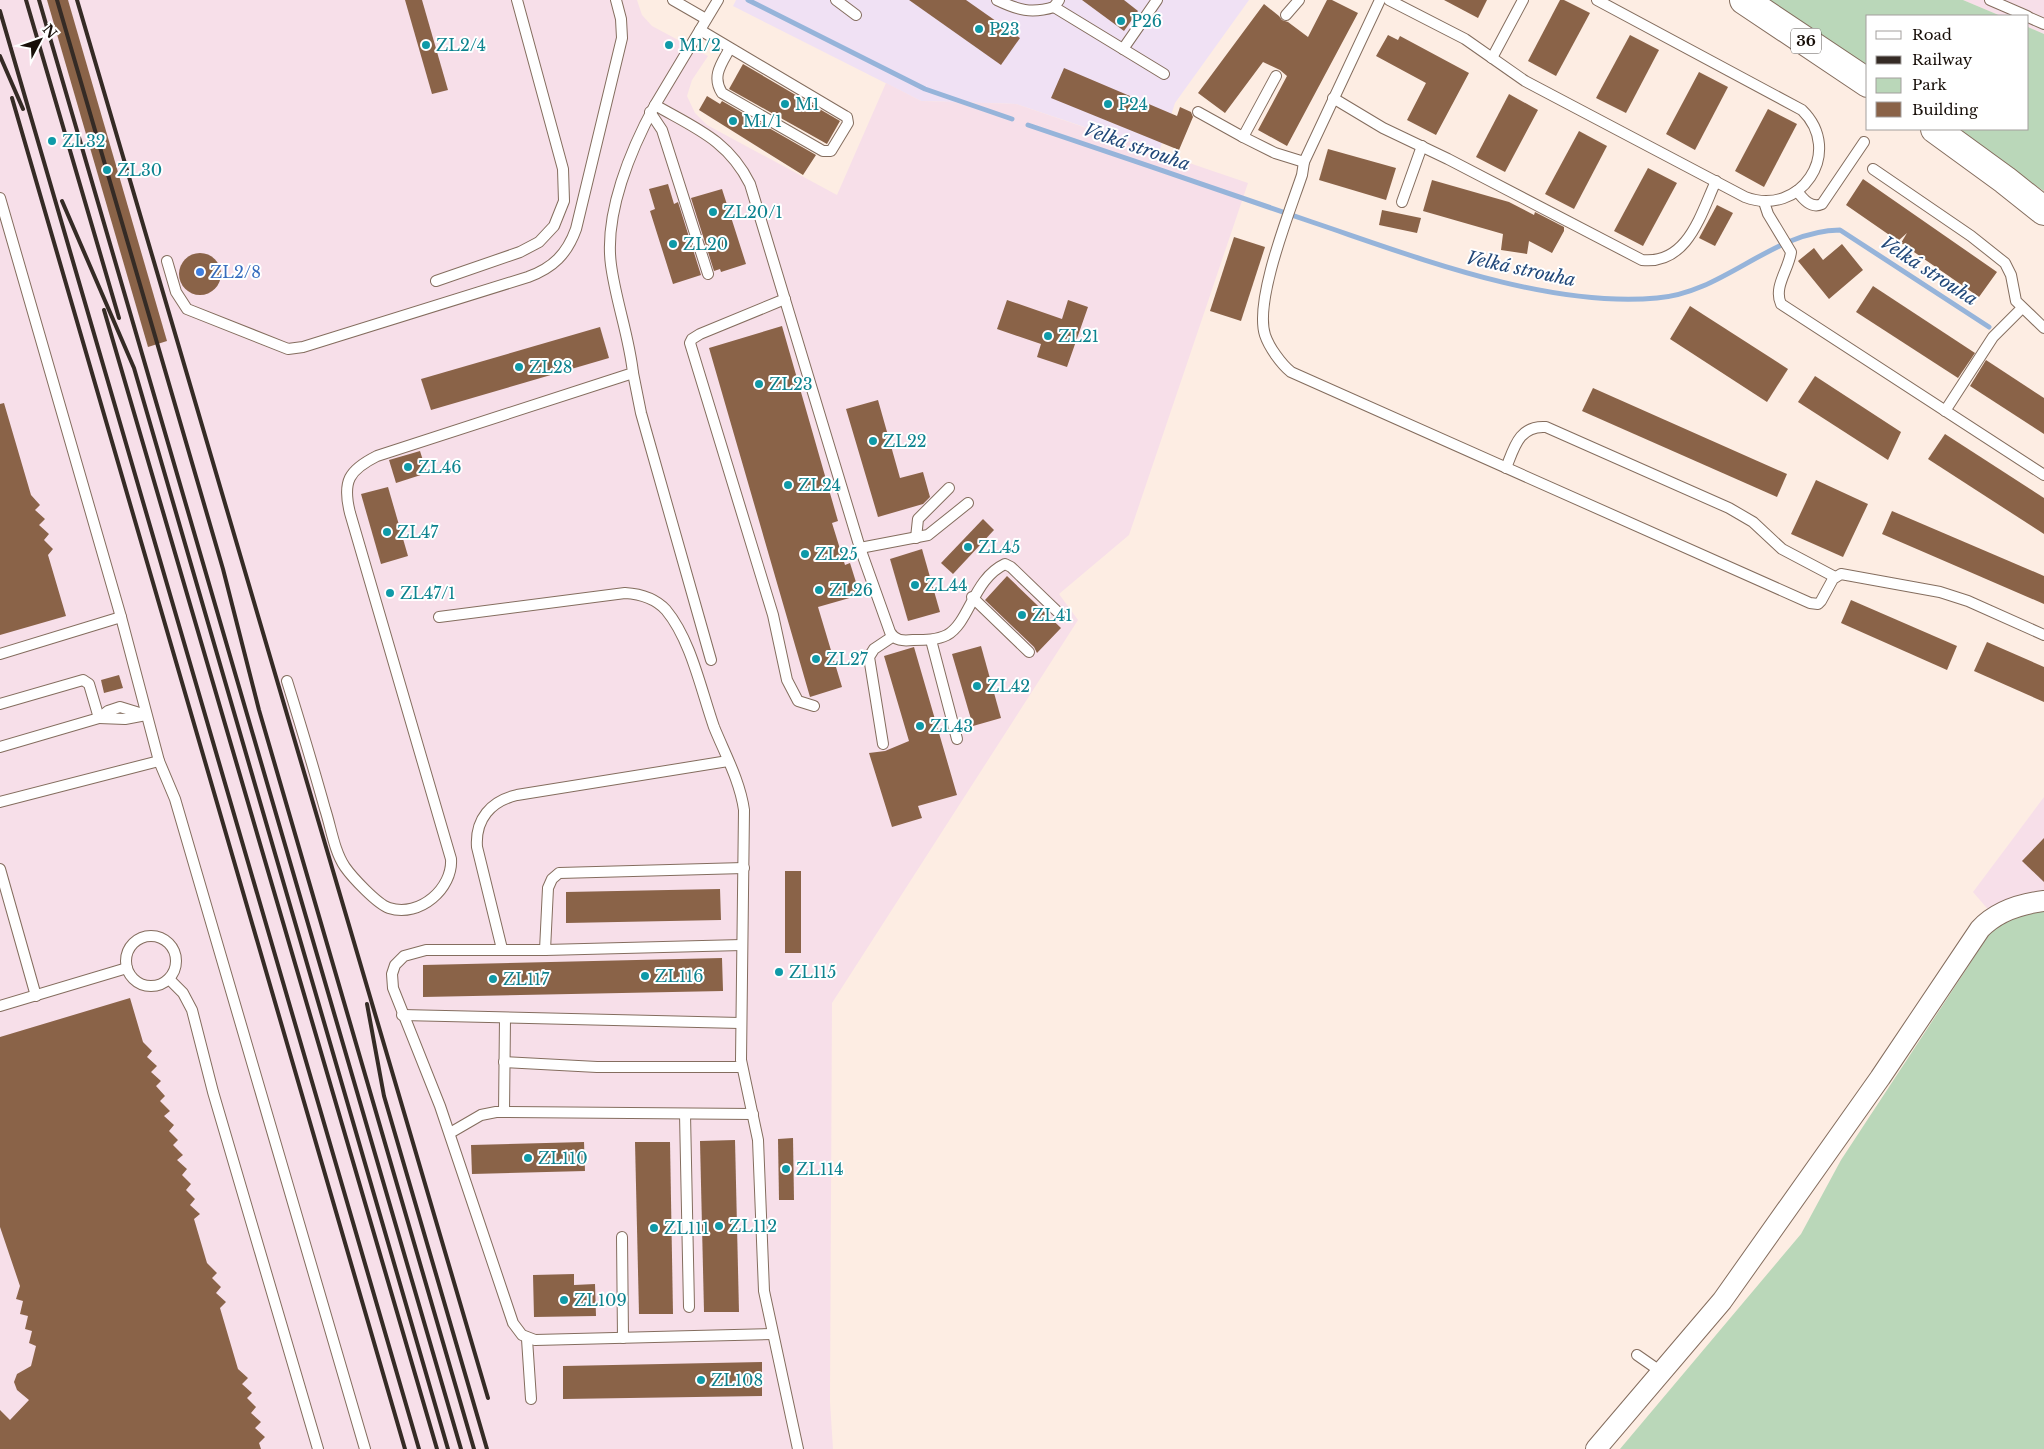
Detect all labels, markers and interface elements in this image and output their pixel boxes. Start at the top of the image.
place label: P26 [1131,11,1162,31]
north arrow [15,15,65,65]
marker: P26 [1115,15,1127,27]
legend [1866,15,2029,130]
place label: P23 [989,19,1020,39]
text: N [39,21,61,42]
marker: P23 [973,23,985,35]
text: Road [1912,25,1952,44]
road number: 36 [1791,28,1821,54]
place label: ZL2/4 [436,35,486,55]
place label: M1/2 [679,35,721,55]
marker: ZL2/4 [420,39,432,51]
marker: M1/2 [663,39,675,51]
text: Railway [1912,50,1973,69]
text: Park [1912,75,1948,94]
place label: M1 [795,94,820,114]
place label: P24 [1118,94,1148,114]
marker: M1 [779,98,791,110]
marker: P24 [1102,98,1114,110]
text: Building [1912,100,1979,119]
place label: M1/1 [743,111,782,131]
marker: M1/1 [727,115,739,127]
water label: Velká strouha [1081,119,1193,175]
place label: ZL32 [62,131,106,151]
marker: ZL32 [46,135,58,147]
place label: ZL30 [117,160,162,180]
marker: ZL30 [101,164,113,176]
place label: ZL20/1 [723,202,783,222]
marker: ZL20/1 [707,206,719,218]
water label: Velká strouha [1876,232,1982,310]
place label: ZL20 [683,234,728,254]
marker: ZL20 [667,238,679,250]
water label: Velká strouha [1464,247,1578,291]
place label: ZL2/8 [210,262,261,282]
marker: ZL2/8 [194,266,206,278]
place label: ZL21 [1058,326,1099,346]
marker: ZL21 [1042,330,1054,342]
place label: ZL28 [529,357,573,377]
marker: ZL28 [513,361,525,373]
place label: ZL23 [769,374,813,394]
marker: ZL23 [753,378,765,390]
place label: ZL22 [883,431,927,451]
marker: ZL22 [867,435,879,447]
place label: ZL46 [418,457,462,477]
marker: ZL46 [402,461,414,473]
place label: ZL24 [798,475,841,495]
marker: ZL24 [782,479,794,491]
place label: ZL47 [397,522,439,542]
marker: ZL47 [381,526,393,538]
place label: ZL45 [978,537,1020,557]
marker: ZL45 [962,541,974,553]
place label: ZL25 [815,544,858,564]
marker: ZL25 [799,548,811,560]
place label: ZL44 [925,575,968,595]
marker: ZL44 [909,579,921,591]
place label: ZL26 [829,580,873,600]
place label: ZL47/1 [400,583,456,603]
marker: ZL26 [813,584,825,596]
marker: ZL47/1 [384,587,396,599]
place label: ZL41 [1032,605,1072,625]
marker: ZL41 [1016,609,1028,621]
place label: ZL27 [826,649,869,669]
marker: ZL27 [810,653,822,665]
place label: ZL42 [987,676,1030,696]
marker: ZL42 [971,680,983,692]
place label: ZL43 [930,716,973,736]
marker: ZL43 [914,720,926,732]
place label: ZL115 [789,962,836,982]
place label: ZL116 [655,966,704,986]
marker: ZL115 [773,966,785,978]
place label: ZL117 [503,969,550,989]
marker: ZL116 [639,970,651,982]
marker: ZL117 [487,973,499,985]
place label: ZL110 [538,1148,588,1168]
marker: ZL110 [522,1152,534,1164]
place label: ZL114 [796,1159,844,1179]
marker: ZL114 [780,1163,792,1175]
place label: ZL112 [729,1216,777,1236]
place label: ZL111 [664,1218,709,1238]
marker: ZL112 [713,1220,725,1232]
marker: ZL111 [648,1222,660,1234]
place label: ZL109 [574,1290,627,1310]
marker: ZL109 [558,1294,570,1306]
place label: ZL108 [711,1370,763,1390]
marker: ZL108 [695,1374,707,1386]

